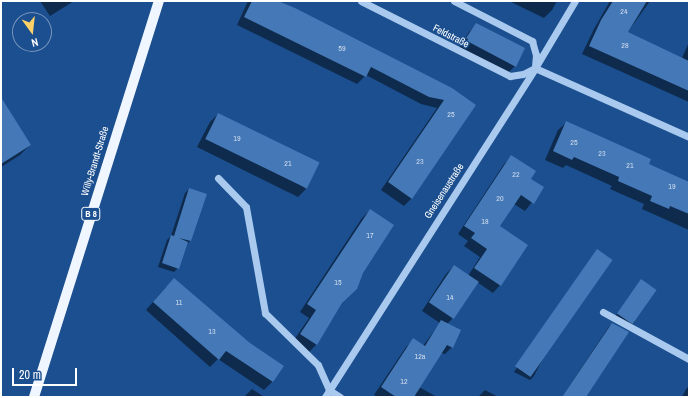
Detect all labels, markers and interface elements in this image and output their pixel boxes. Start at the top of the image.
house number: 24 [620,7,628,17]
north arrow [12,12,52,52]
street label: Feldstraße [431,22,471,50]
text: N [30,35,40,50]
house number: 28 [621,41,629,51]
house number: 59 [338,44,346,54]
house number: 25 [447,110,455,120]
street label: Willy-Brandt-Straße [79,125,111,197]
house number: 19 [233,134,241,144]
house number: 25 [570,138,578,148]
house number: 23 [598,149,606,159]
house number: 23 [416,157,424,167]
house number: 21 [284,159,292,169]
street label: Gneisenaustraße [422,161,466,221]
house number: 21 [626,161,634,171]
house number: 22 [512,170,520,180]
house number: 19 [668,182,676,192]
house number: 20 [496,194,504,204]
road number: B 8 [81,207,101,221]
house number: 18 [481,217,489,227]
house number: 17 [366,231,374,241]
house number: 15 [334,278,342,288]
house number: 14 [446,293,454,303]
house number: 11 [176,298,182,308]
house number: 13 [208,327,216,337]
house number: 12a [415,352,425,362]
scale bar [14,360,79,386]
text: 20 m [19,367,41,383]
house number: 12 [400,377,408,387]

